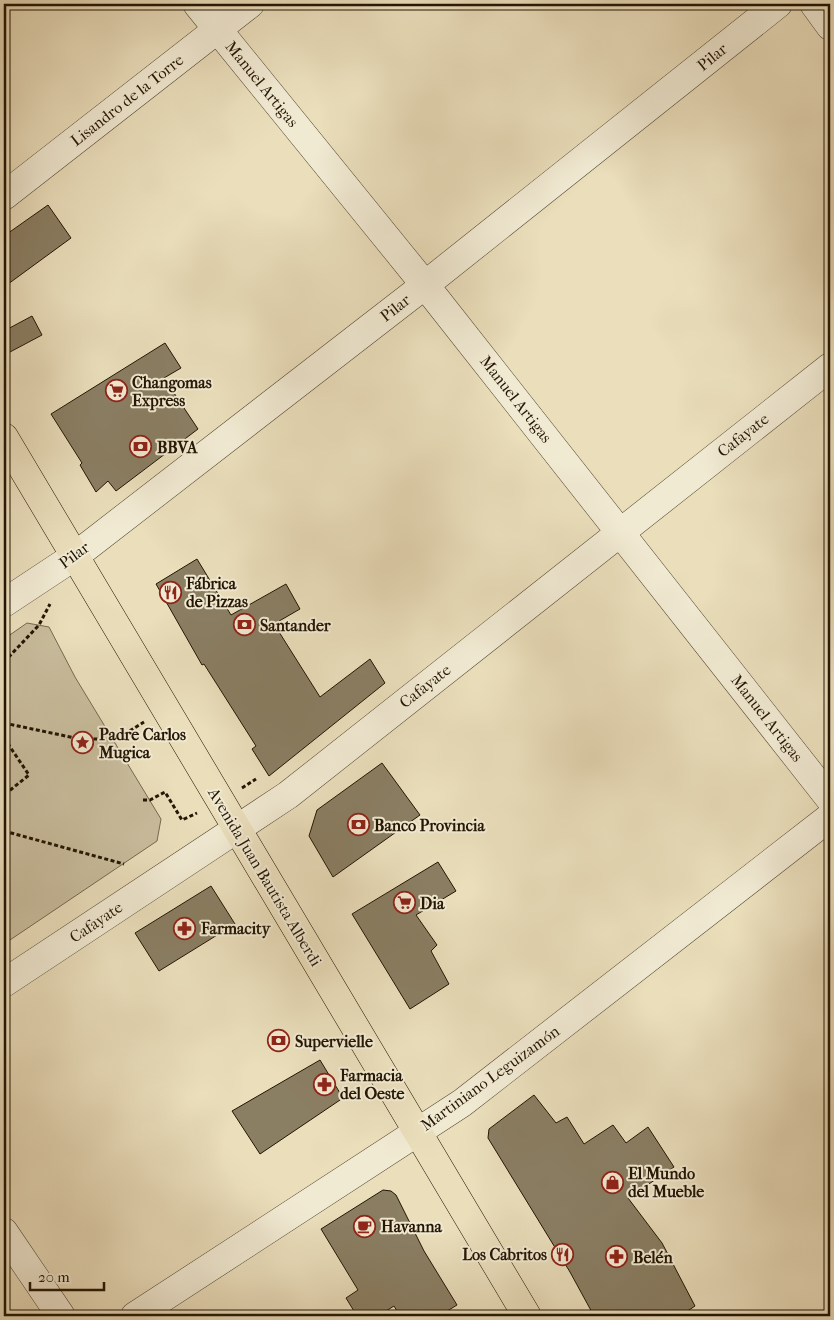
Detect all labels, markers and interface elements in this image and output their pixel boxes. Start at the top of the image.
street label: Manuel Artigas [221,37,303,131]
street label: Pilar [693,39,731,75]
street label: Lisandro de la Torre [67,50,187,150]
street label: Pilar [376,290,414,326]
street label: Manuel Artigas [476,352,556,446]
place label: Changomas Express [132,373,212,411]
supermarket icon: Changomas Express [104,379,128,403]
street label: Cafayate [714,409,773,461]
bank icon: BBVA [129,435,153,459]
place label: BBVA [157,438,198,457]
street label: Pilar [55,538,93,572]
place label: Fábrica de Pizzas [185,574,248,611]
restaurant icon: Fábrica de Pizzas [158,580,182,604]
bank icon: Santander [232,613,256,637]
place label: Santander [260,616,332,635]
street label: Cafayate [396,660,455,712]
street label: Manuel Artigas [727,671,807,765]
place label: Padre Carlos Mugica [98,725,186,763]
place icon: Padre Carlos Mugica [71,731,95,755]
street label: Avenida Juan Bautista Alberdi [204,784,326,970]
bank icon: Banco Provincia [346,813,370,837]
place label: Banco Provincia [374,816,486,835]
supermarket icon: Dia [392,891,416,915]
place label: Dia [420,894,445,913]
street label: Cafayate [66,897,126,947]
pharmacy icon: Farmacity [173,916,197,940]
place label: Farmacity [200,919,272,939]
street label: Martiniano Leguizamón [417,1021,564,1135]
bank icon: Supervielle [267,1029,291,1053]
place label: Supervielle [295,1032,373,1052]
place label: Farmacia del Oeste [339,1066,405,1103]
pharmacy icon: Farmacia del Oeste [312,1072,336,1096]
place label: El Mundo del Mueble [628,1164,704,1201]
shop icon: El Mundo del Mueble [600,1170,624,1194]
cafe icon: Havanna [353,1214,377,1238]
place label: Havanna [381,1217,443,1236]
restaurant icon: Los Cabritos [551,1242,575,1266]
place label: Los Cabritos [462,1245,547,1264]
pharmacy icon: Belén [605,1245,629,1269]
place label: Belén [633,1248,673,1267]
scale bar [30,1260,104,1292]
text: 20 m [38,1268,70,1286]

